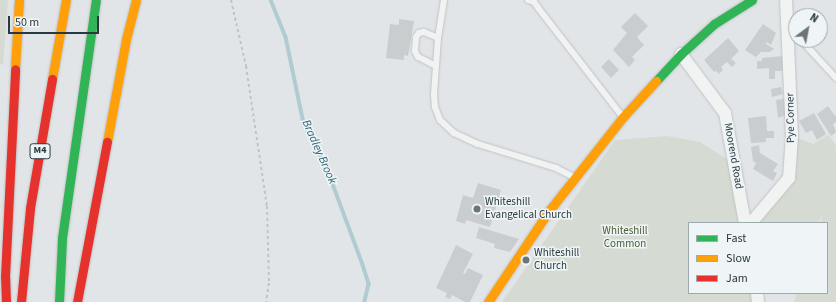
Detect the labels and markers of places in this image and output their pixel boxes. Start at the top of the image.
place label: Whiteshill Evangelical Church [485,196,572,222]
marker: Whiteshill Evangelical Church [472,204,482,214]
place label: Whiteshill Church [534,247,579,273]
marker: Whiteshill Church [521,255,531,265]

